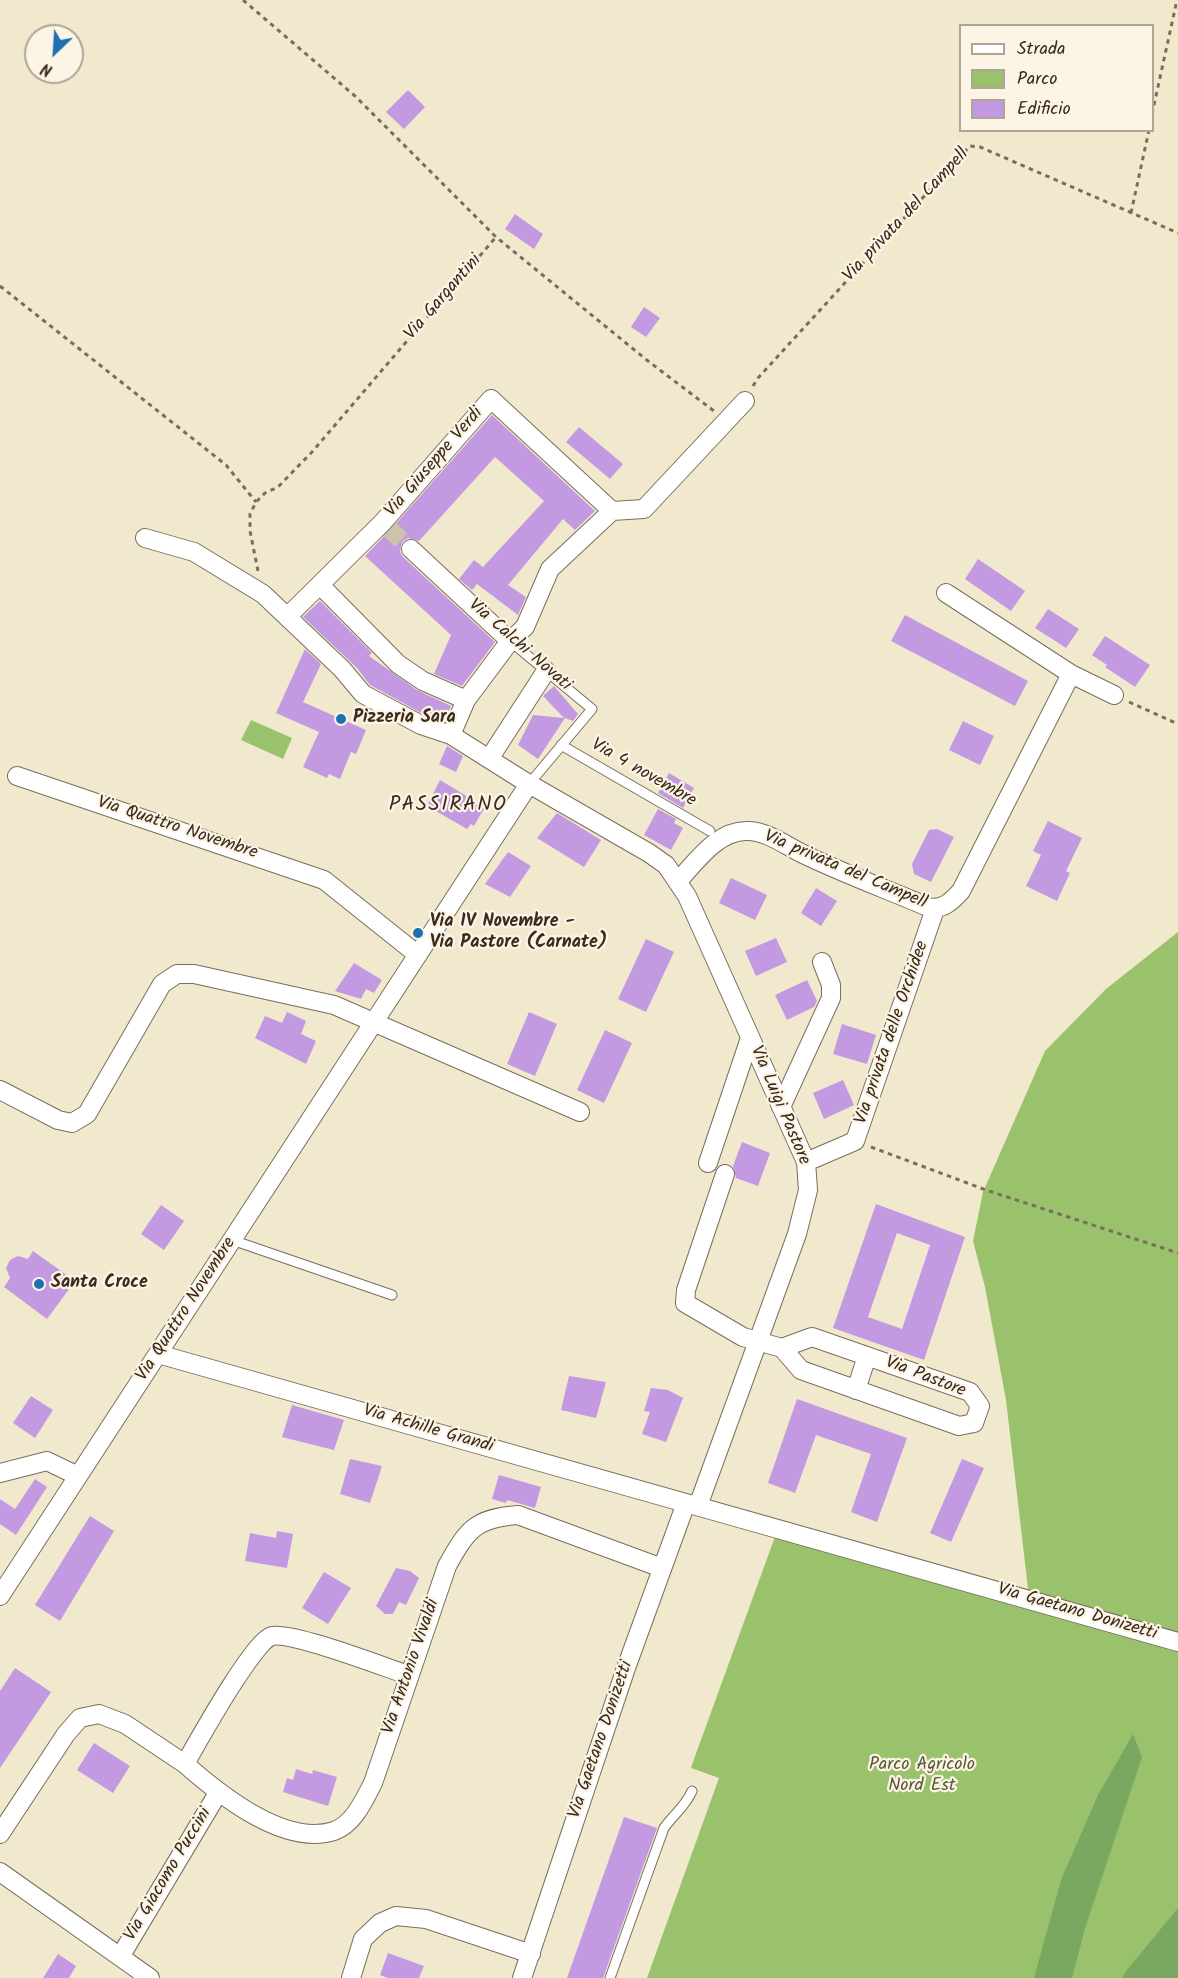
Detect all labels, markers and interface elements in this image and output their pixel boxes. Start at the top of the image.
north arrow [24,24,84,84]
legend [959,24,1154,132]
text: Strada [1017,35,1065,64]
text: N [37,55,57,82]
text: Parco [1017,65,1057,94]
text: Edificio [1017,95,1071,124]
street label: Via privata del Campell [839,145,975,287]
street label: Via Gargantini [401,251,487,345]
street label: Via Giuseppe Verdi [381,404,489,522]
street label: Via Calchi Novati [463,595,575,697]
place label: Pizzeria Sara [353,708,456,730]
marker: Pizzeria Sara [334,712,348,726]
street label: Via 4 novembre [587,735,699,813]
street label: Via Quattro Novembre [94,793,260,865]
district label: PASSIRANO [389,793,507,819]
street label: Via privata del Campell [760,827,930,915]
place label: Via IV Novembre - Via Pastore (Carnate) [430,912,607,954]
marker: Via IV Novembre - Via Pastore (Carnate) [411,926,425,940]
street label: Via privata delle Orchidee [851,939,935,1127]
street label: Via Luigi Pastore [744,1043,814,1169]
street label: Via Quattro Novembre [132,1234,242,1386]
place label: Santa Croce [51,1273,148,1295]
marker: Santa Croce [32,1277,46,1291]
street label: Via Pastore [882,1353,968,1403]
street label: Via Achille Grandi [360,1401,496,1459]
street label: Via Gaetano Donizetti [995,1580,1159,1646]
street label: Via Antonio Vivaldi [379,1596,445,1738]
street label: Via Gaetano Donizetti [565,1658,639,1822]
park label: Parco Agricolo Nord Est [869,1755,975,1798]
street label: Via Giacomo Puccini [121,1804,217,1946]

